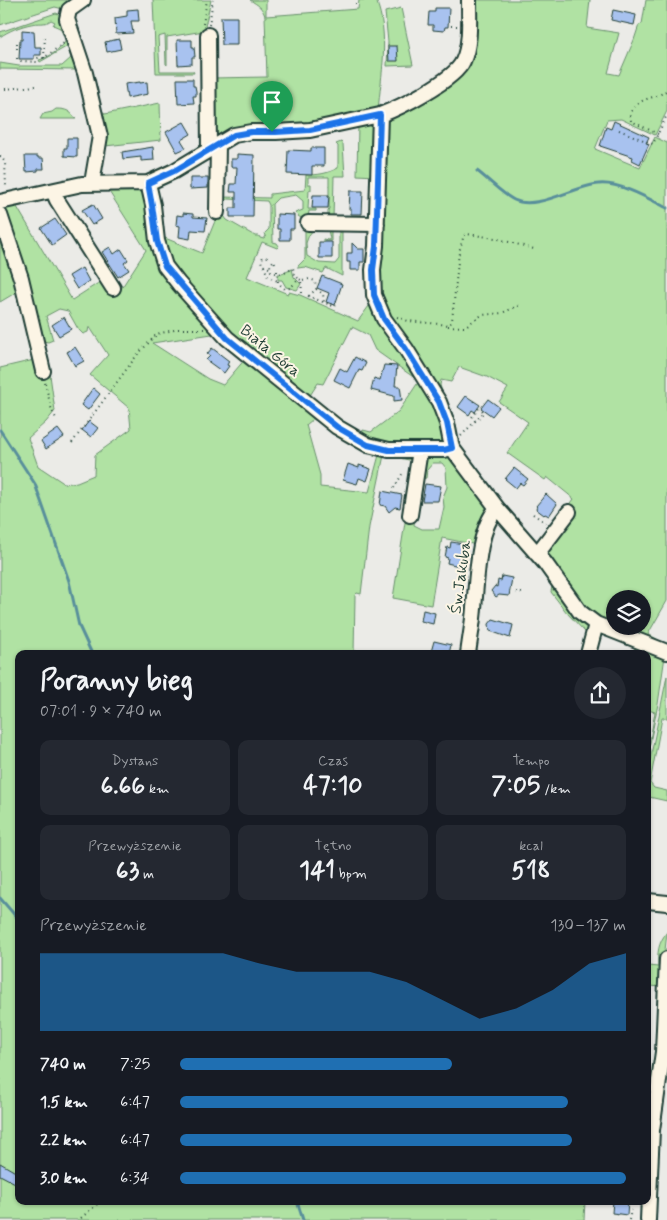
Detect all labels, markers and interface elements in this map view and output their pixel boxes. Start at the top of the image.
pin [251,81,293,132]
icon: arrive [258,88,286,116]
street label: Biała Góra [235,320,305,382]
street label: Św.Jakuba [445,539,477,615]
map controls [606,590,651,635]
button: layers [606,590,651,635]
text: Poranny bieg [40,663,193,700]
button: share [574,667,626,719]
text: 07:01 · 9 × 740 m [40,701,162,722]
text: Dystans [112,752,158,770]
text: Czas [318,752,348,770]
text: Tempo [512,752,550,770]
text: 6.66 [101,770,145,803]
text: 47:10 [303,770,363,803]
text: 7:05 [491,770,540,803]
text: km [145,780,169,798]
text: /km [540,780,571,798]
text: Przewyższenie [88,837,182,855]
text: Tętno [315,837,351,855]
text: kcal [519,837,543,855]
text: 63 [116,855,139,888]
text: 141 [299,855,335,888]
text: 518 [511,855,551,888]
text: m [139,865,154,883]
text: bpm [335,865,367,883]
text: Przewyższenie [40,915,147,936]
text: 130–137 m [550,915,626,936]
text: 740 m [40,1054,86,1075]
text: 7:25 [120,1054,150,1075]
text: 1.5 km [40,1092,88,1113]
text: 6:47 [120,1092,150,1113]
text: 2.2 km [40,1130,87,1151]
text: 6:47 [120,1130,150,1151]
text: 3.0 km [40,1168,87,1189]
text: 6:34 [120,1168,149,1189]

